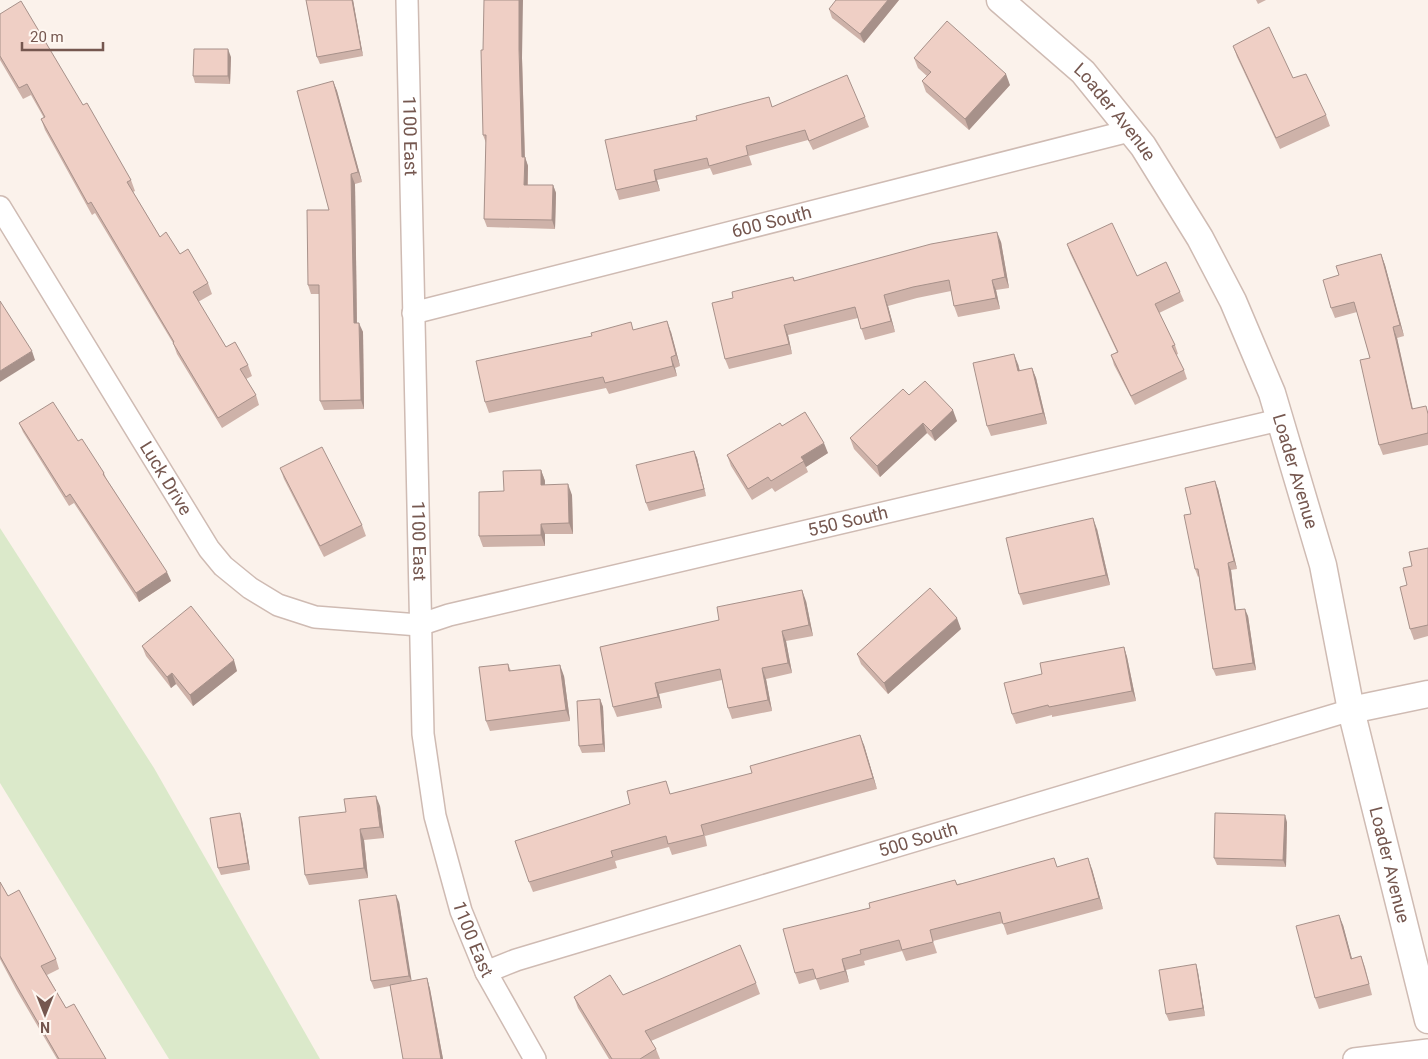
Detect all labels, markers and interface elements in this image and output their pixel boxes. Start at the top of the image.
scale bar [22,20,104,52]
text: 20 m [30,28,64,46]
street label: Loader Avenue [1070,58,1160,164]
street label: 1100 East [399,96,422,176]
street label: 600 South [729,201,814,242]
street label: Loader Avenue [1269,411,1323,531]
street label: Luck Drive [136,437,197,519]
street label: 1100 East [408,501,431,581]
street label: 550 South [806,501,890,540]
street label: Loader Avenue [1365,804,1414,925]
street label: 500 South [876,817,960,861]
street label: 1100 East [449,899,498,981]
north arrow [20,989,70,1039]
text: N [40,1019,50,1035]

